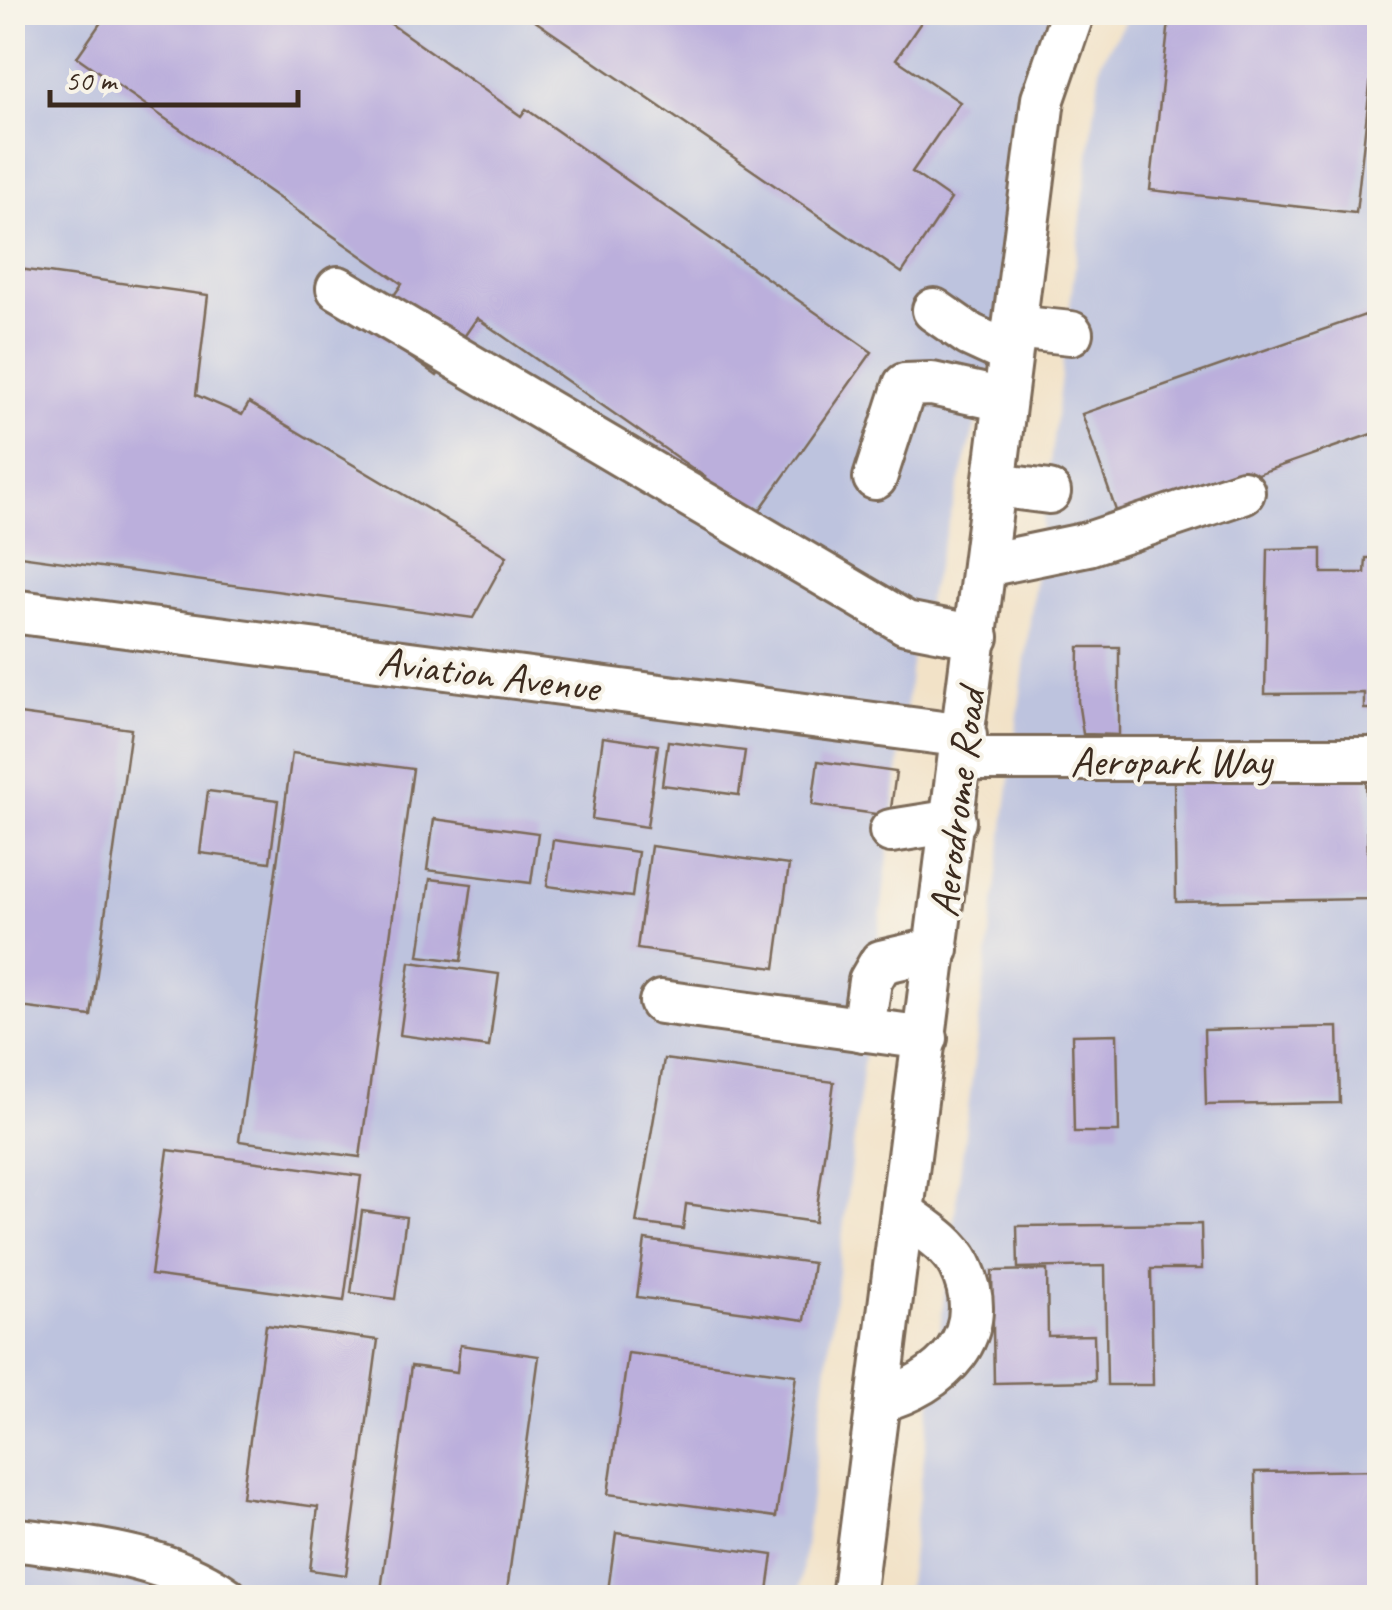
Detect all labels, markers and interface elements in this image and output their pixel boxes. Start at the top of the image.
scale bar [50,45,298,107]
text: 50 m [65,61,118,99]
street label: Aviation Avenue [375,635,606,715]
street label: Aerodrome Road [917,680,999,920]
street label: Aeropark Way [1070,735,1274,788]

